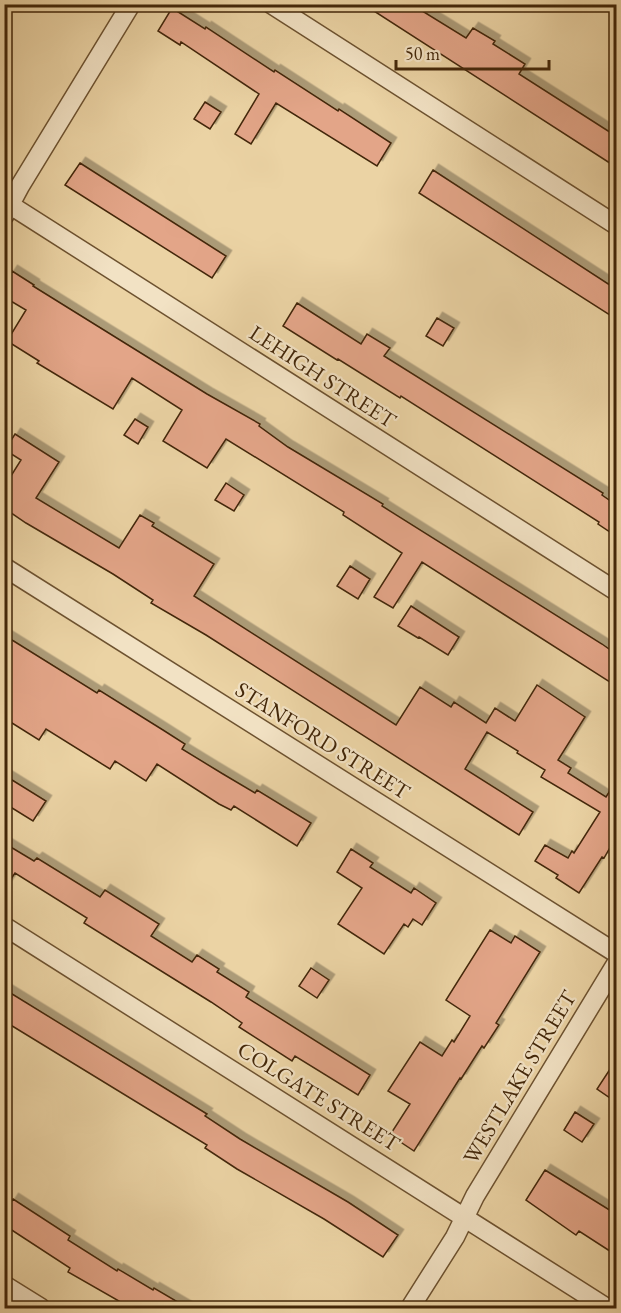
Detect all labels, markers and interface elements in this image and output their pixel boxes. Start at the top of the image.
scale bar [396,33,549,71]
text: 50 m [405,42,440,65]
street label: LEHIGH STREET [244,318,402,435]
street label: STANFORD STREET [230,675,416,806]
street label: WESTLAKE STREET [456,985,583,1169]
street label: COLGATE STREET [232,1035,406,1158]

